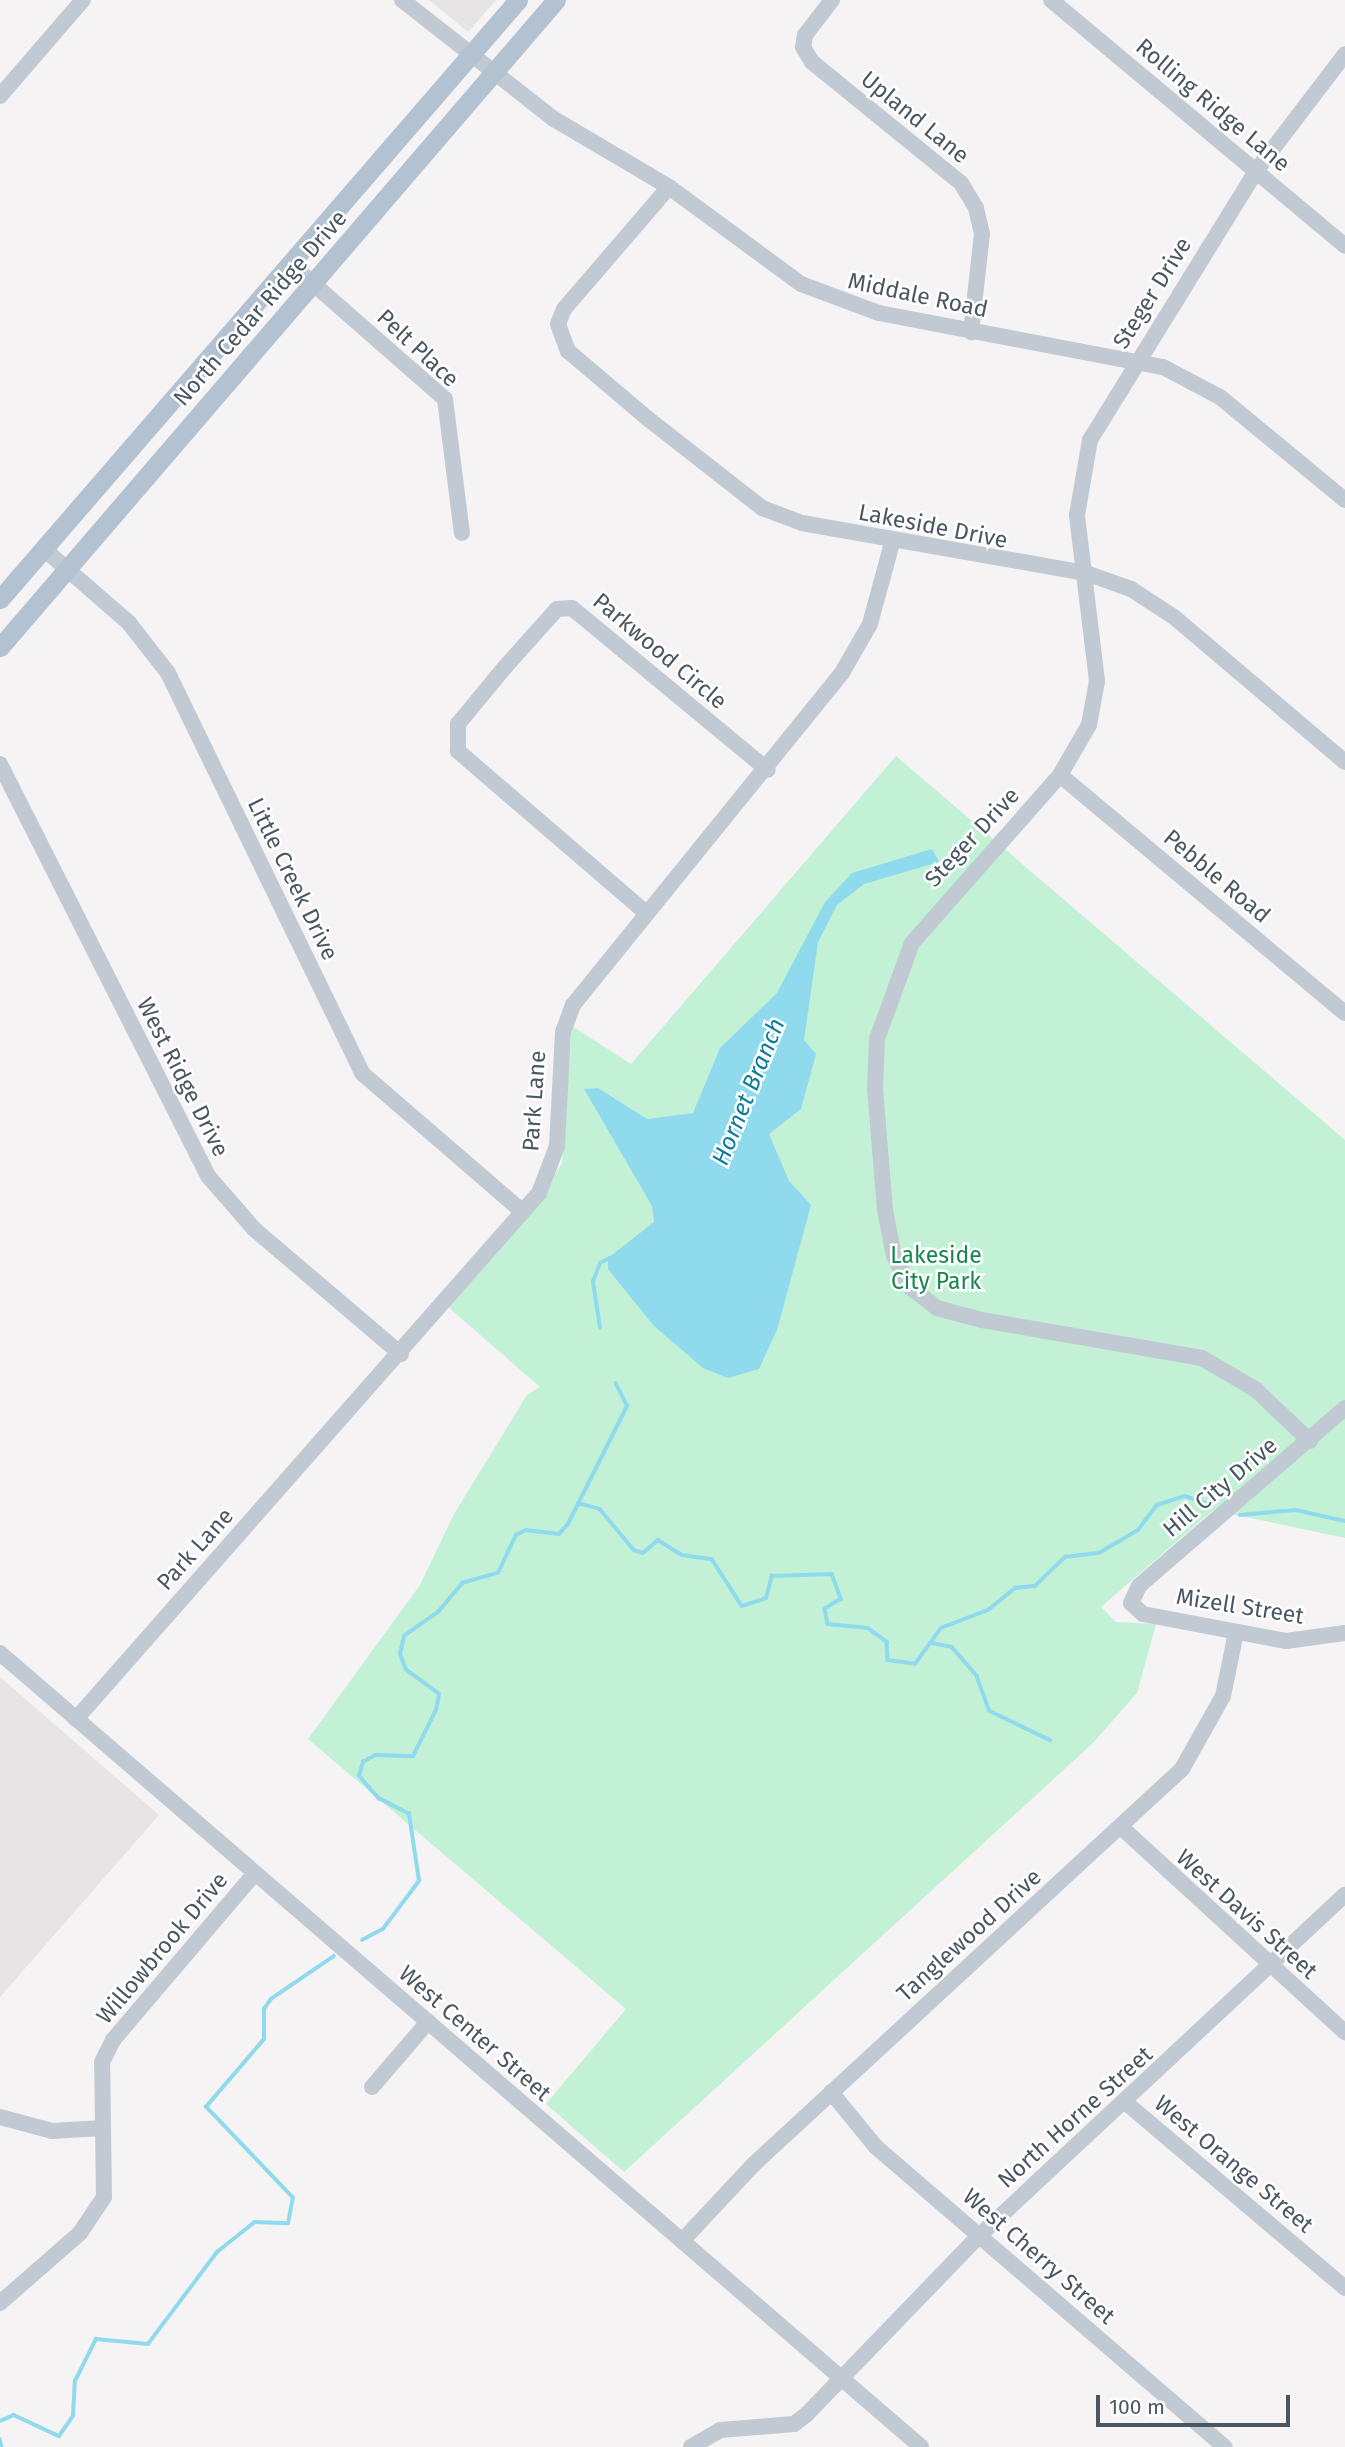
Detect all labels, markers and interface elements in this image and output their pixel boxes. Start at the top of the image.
street label: Rolling Ridge Lane [1130,33,1296,177]
street label: Upland Lane [855,65,975,169]
street label: North Cedar Ridge Drive [167,204,353,412]
street label: Steger Drive [1107,232,1197,354]
street label: Middale Road [845,267,991,323]
street label: Pelt Place [371,303,465,393]
street label: Lakeside Drive [856,498,1010,554]
street label: Parkwood Circle [587,587,733,715]
street label: Steger Drive [919,781,1025,893]
street label: Little Creek Drive [242,793,344,965]
street label: Pebble Road [1158,823,1276,929]
street label: West Ridge Drive [131,993,235,1161]
water label: Hornet Branch [706,1014,792,1170]
street label: Park Lane [517,1050,551,1152]
park label: Lakeside City Park [890,1241,982,1295]
street label: Hill City Drive [1157,1431,1283,1543]
street label: Park Lane [151,1502,239,1596]
street label: Mizell Street [1174,1582,1306,1630]
street label: West Davis Street [1171,1843,1323,1985]
street label: Tanglewood Drive [891,1863,1047,2007]
street label: Willowbrook Drive [91,1867,233,2029]
street label: West Center Street [393,1959,557,2107]
street label: North Horne Street [992,2040,1158,2194]
street label: West Orange Street [1149,2089,1319,2239]
street label: West Cherry Street [957,2182,1121,2330]
scale bar [1100,2380,1294,2424]
text: 100 m [1109,2394,1165,2420]

